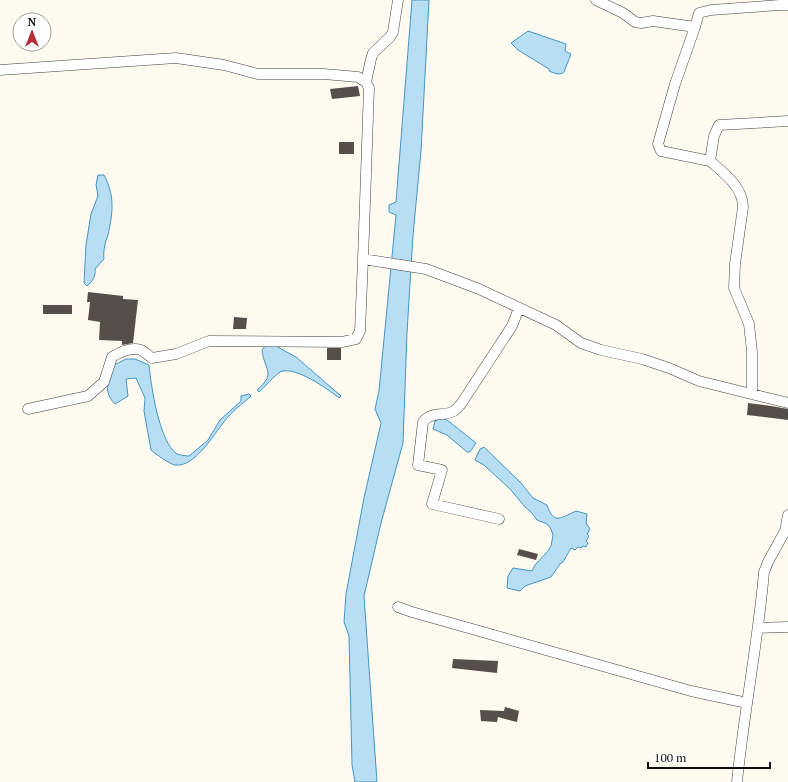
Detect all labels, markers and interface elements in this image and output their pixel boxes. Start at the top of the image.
north arrow [12,12,52,52]
text: N [28,15,37,29]
scale bar [648,744,770,770]
text: 100 m [654,750,687,765]

